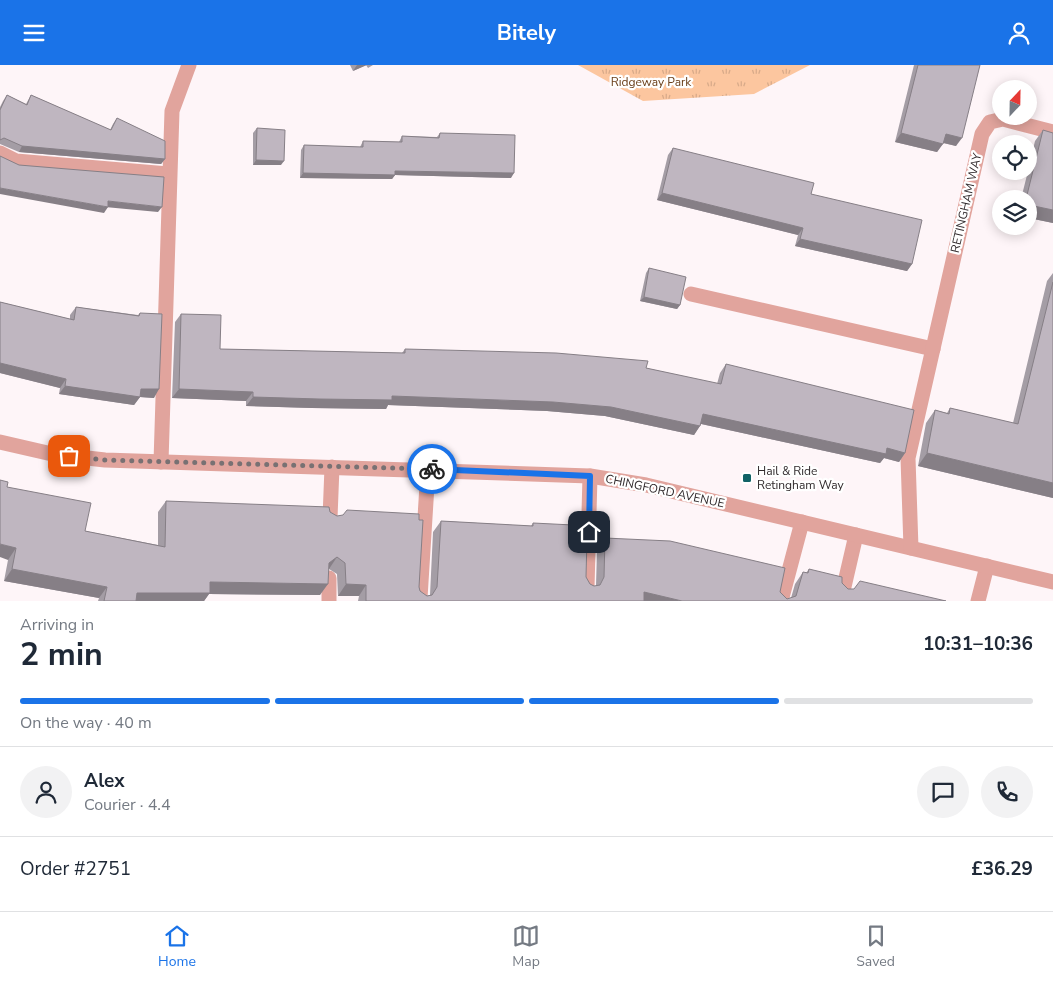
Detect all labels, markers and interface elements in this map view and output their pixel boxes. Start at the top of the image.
text: Bitely [497,18,556,48]
icon: menu [20,19,48,47]
icon: person [1005,19,1033,47]
park label: Ridgeway Park [611,74,692,90]
north arrow [992,80,1038,125]
map controls [992,80,1037,235]
button: locate [992,135,1037,180]
street label: RETINGHAM WAY [947,151,985,254]
button: layers [992,190,1037,235]
pin [48,435,90,477]
icon: bag [55,442,83,470]
courier [407,444,457,494]
icon: bike [418,455,446,483]
place label: Hail & Ride Retingham Way [757,463,844,493]
street label: CHINGFORD AVENUE [604,471,726,511]
marker: Hail & Ride Retingham Way [741,472,753,484]
pin [568,511,610,553]
icon: home [575,518,603,546]
text: Arriving in [20,614,94,636]
text: 10:31–10:36 [923,631,1033,657]
text: 2 min [20,633,103,676]
text: On the way · 40 m [20,712,152,734]
button: person [20,766,72,818]
button: chat [917,766,969,818]
button: phone [981,766,1033,818]
text: Alex [84,768,125,794]
text: Courier · 4.4 [84,794,170,816]
text: Order #2751 [20,856,131,882]
text: £36.29 [971,856,1033,882]
tab: Home [158,922,196,971]
tab: Map [512,922,540,971]
tab: Saved [856,922,895,971]

